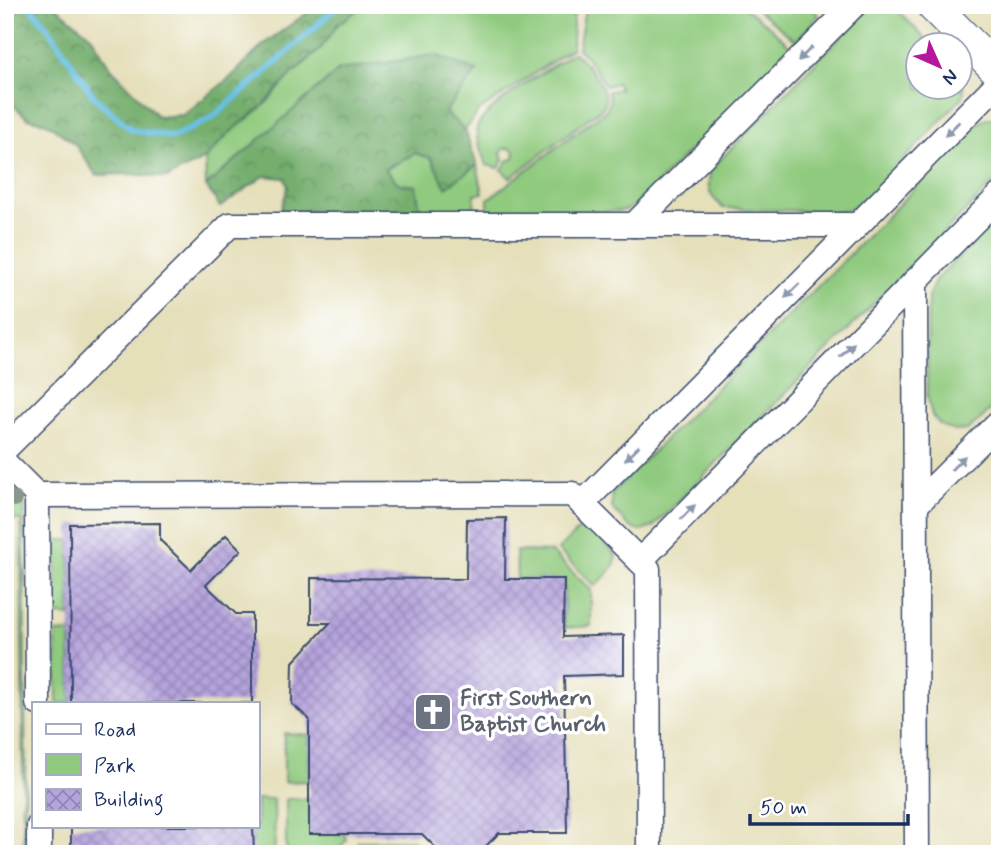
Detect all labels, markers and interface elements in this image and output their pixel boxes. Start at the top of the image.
north arrow [904,32,974,102]
one-way arrow [797,45,814,62]
text: N [937,64,963,90]
one-way arrow [944,120,960,137]
one-way arrow [784,283,800,299]
one-way arrow [839,342,855,359]
one-way arrow [625,444,641,461]
one-way arrow [949,454,966,471]
one-way arrow [679,504,695,521]
place label: First Southern Baptist Church [460,684,606,740]
church icon: First Southern Baptist Church [412,691,454,733]
legend [32,702,259,828]
text: Road [94,716,136,744]
text: Park [94,752,136,780]
scale bar [750,782,907,826]
text: Building [94,786,164,816]
text: 50 m [760,794,807,822]

